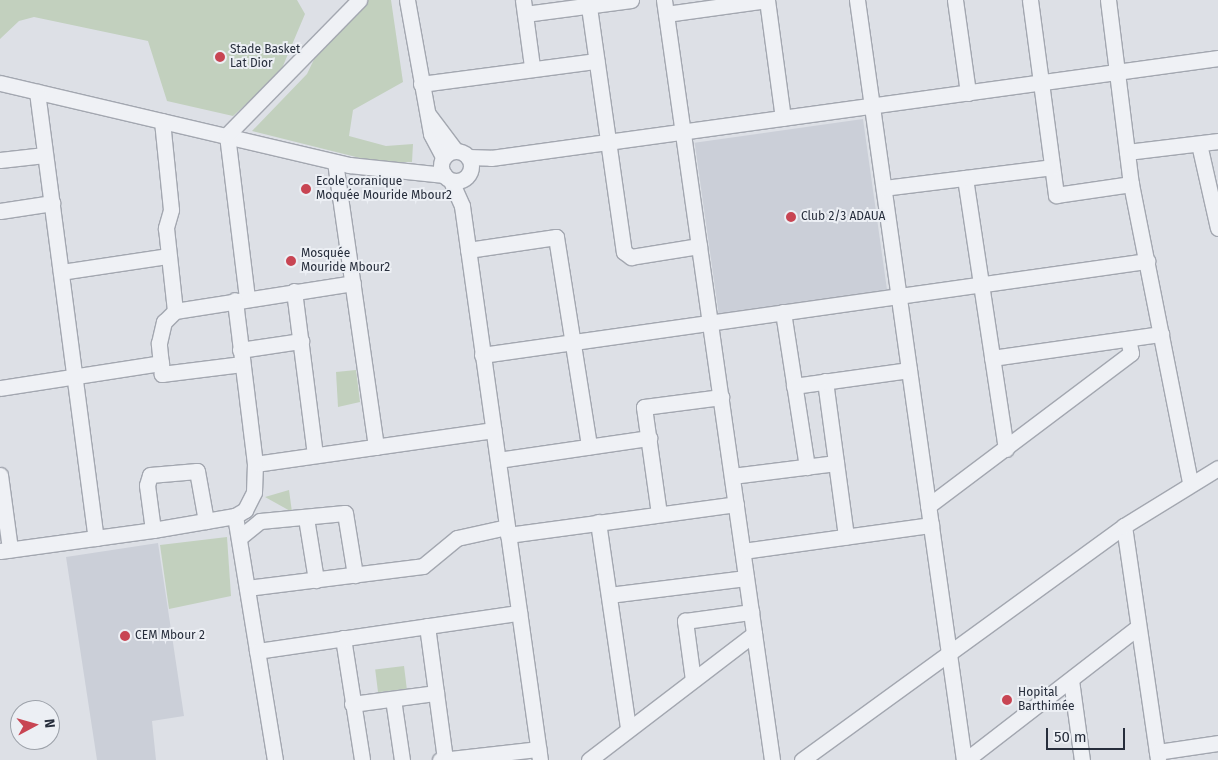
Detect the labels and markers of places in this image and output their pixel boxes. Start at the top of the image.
place label: Stade Basket Lat Dior [230,43,300,71]
marker: Stade Basket Lat Dior [214,51,226,63]
place label: Ecole coranique Moquée Mouride Mbour2 [316,175,452,203]
marker: Ecole coranique Moquée Mouride Mbour2 [300,183,312,195]
place label: Club 2/3 ADAUA [801,210,885,224]
marker: Club 2/3 ADAUA [785,211,797,223]
place label: Mosquée Mouride Mbour2 [301,247,390,275]
marker: Mosquée Mouride Mbour2 [285,255,297,267]
place label: CEM Mbour 2 [135,629,205,643]
marker: CEM Mbour 2 [119,630,131,642]
place label: Hopital Barthimée [1018,686,1075,714]
marker: Hopital Barthimée [1000,693,1014,707]

